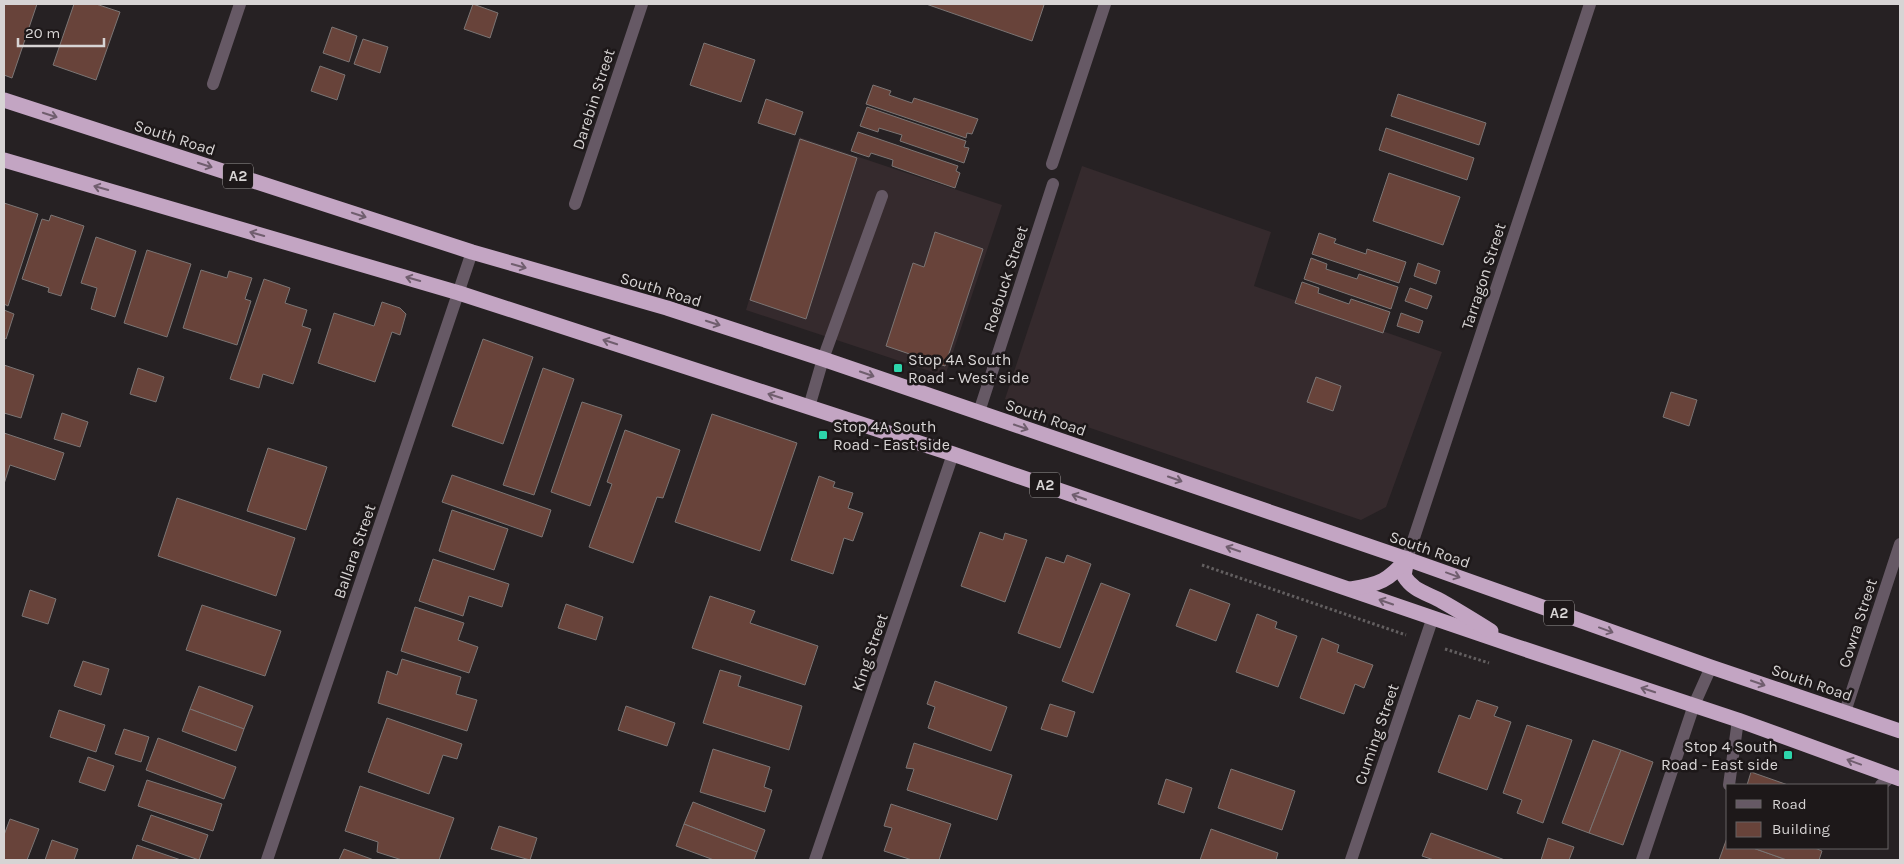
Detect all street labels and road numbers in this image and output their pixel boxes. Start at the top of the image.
street label: Darebin Street [568,46,619,152]
street label: South Road [132,115,218,160]
road number: A2 [223,164,253,188]
street label: Tarragon Street [1457,220,1510,332]
street label: Roebuck Street [979,223,1032,335]
street label: South Road [618,268,704,311]
street label: South Road [1003,395,1089,440]
road number: A2 [1030,472,1060,498]
street label: Ballara Street [329,501,380,601]
street label: South Road [1387,527,1473,572]
street label: Cowra Street [1834,576,1881,670]
road number: A2 [1544,600,1574,626]
street label: King Street [847,611,892,694]
street label: South Road [1769,660,1855,705]
street label: Cuming Street [1350,681,1403,787]

